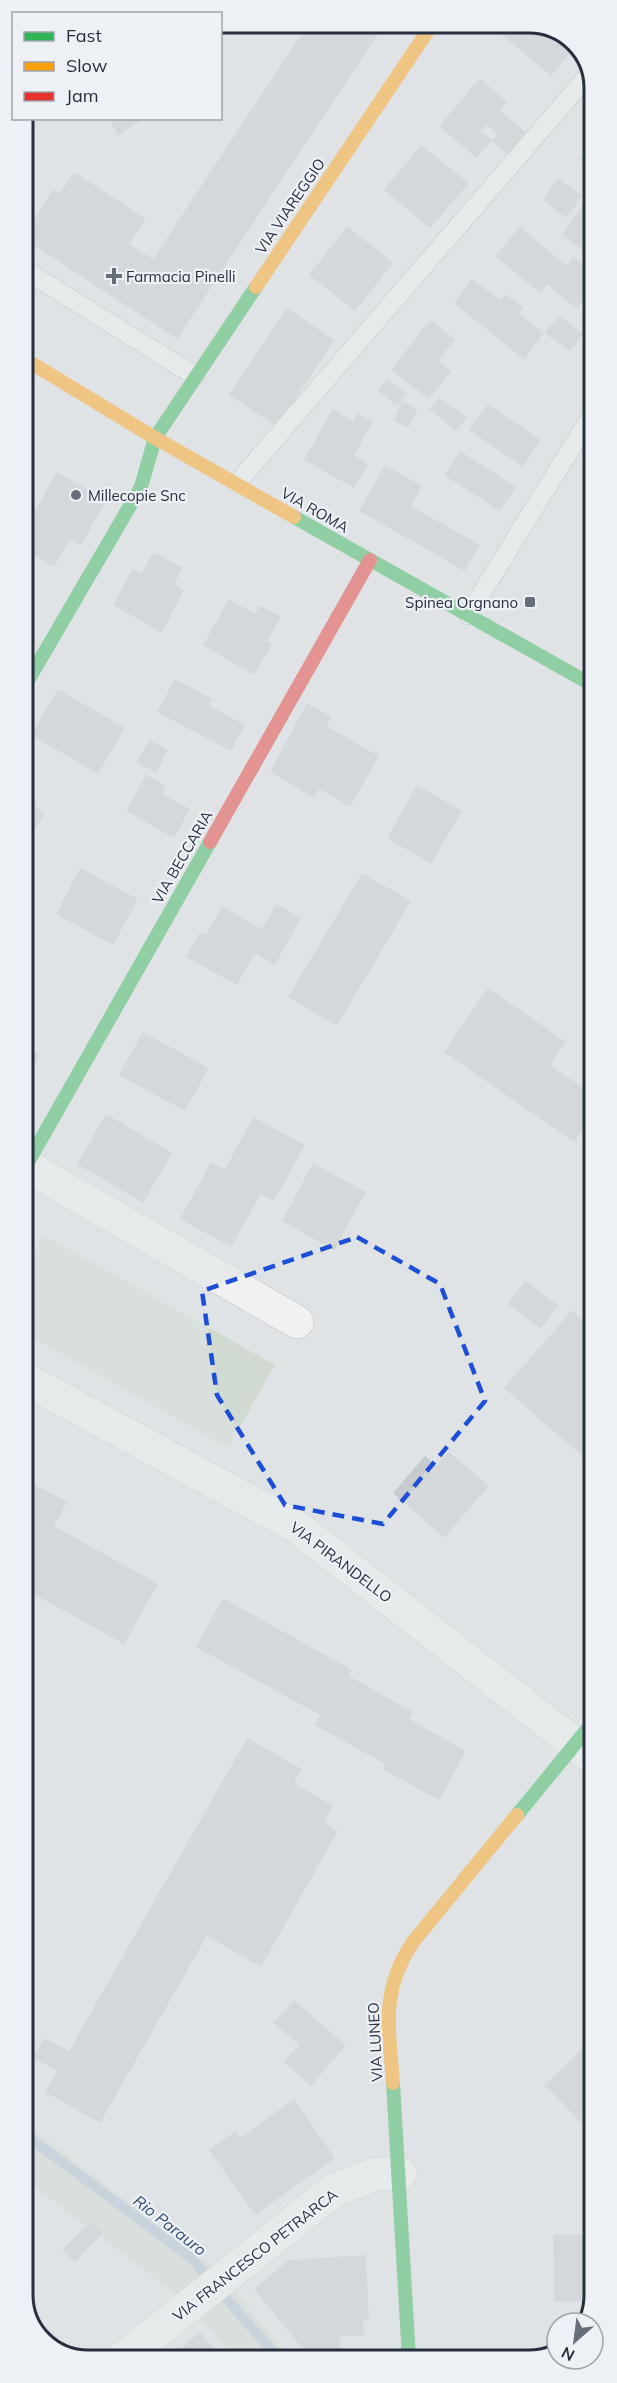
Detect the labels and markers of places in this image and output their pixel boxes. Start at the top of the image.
place label: Farmacia Pinelli [126,267,236,286]
marker: Farmacia Pinelli [107,269,121,283]
place label: Millecopie Snc [88,486,186,505]
marker: Millecopie Snc [69,488,83,502]
place label: Spinea Orgnano [405,593,518,612]
marker: Spinea Orgnano [523,595,537,609]

